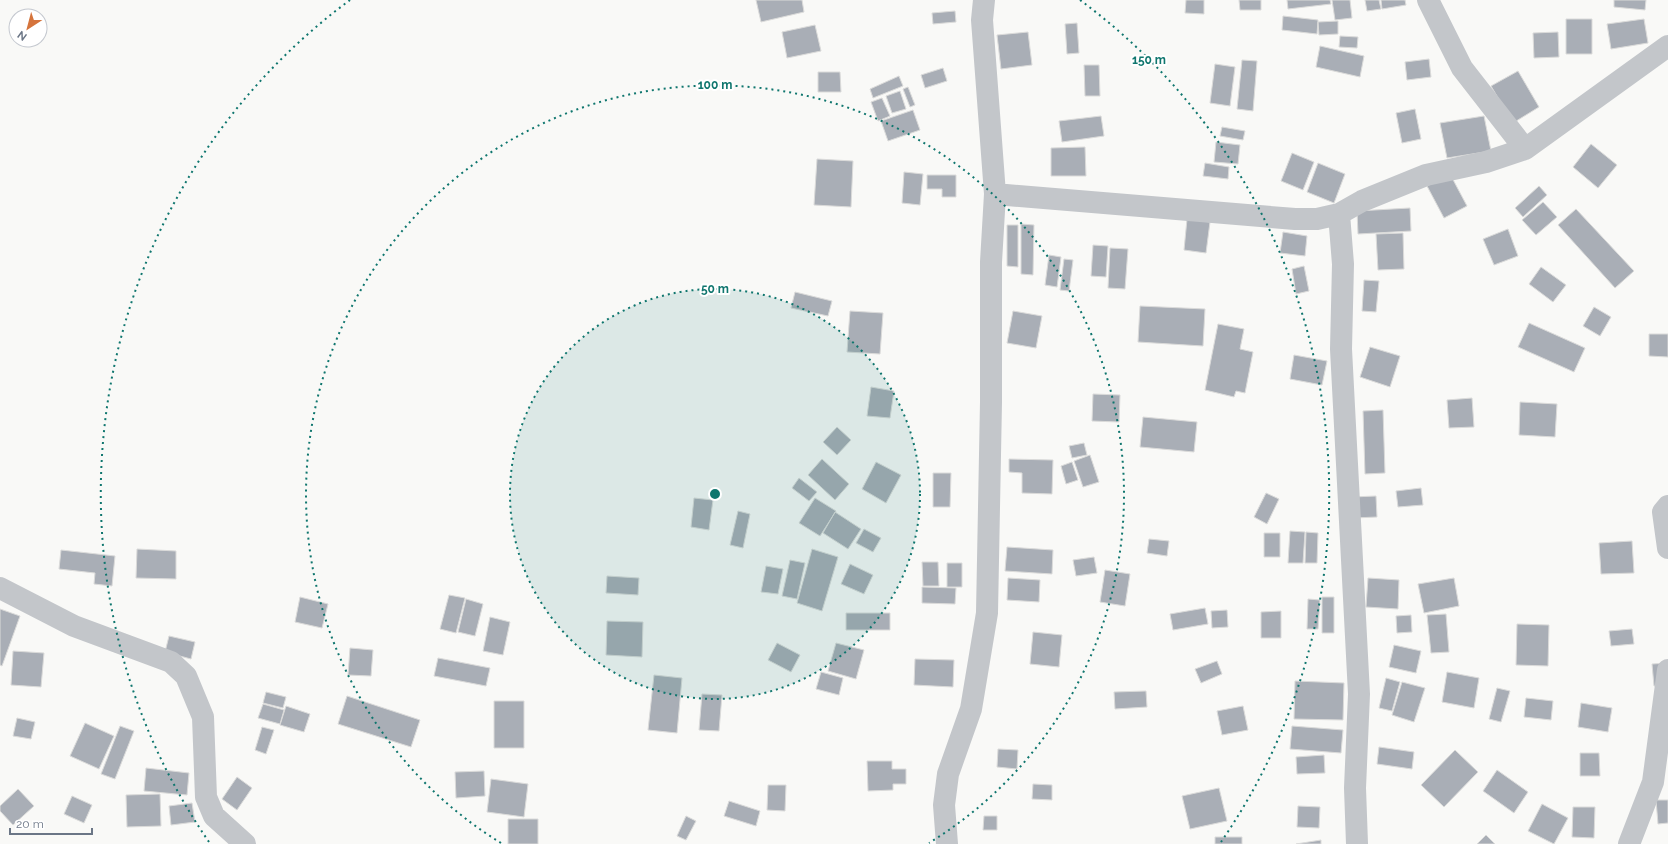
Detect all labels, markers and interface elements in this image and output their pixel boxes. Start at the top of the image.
north arrow [8,8,48,48]
text: N [15,28,30,43]
text: 150 m [1132,53,1166,67]
text: 100 m [698,78,732,92]
text: 50 m [701,282,729,296]
centre of rings [708,487,722,501]
scale bar [10,810,92,836]
text: 20 m [16,817,44,831]

